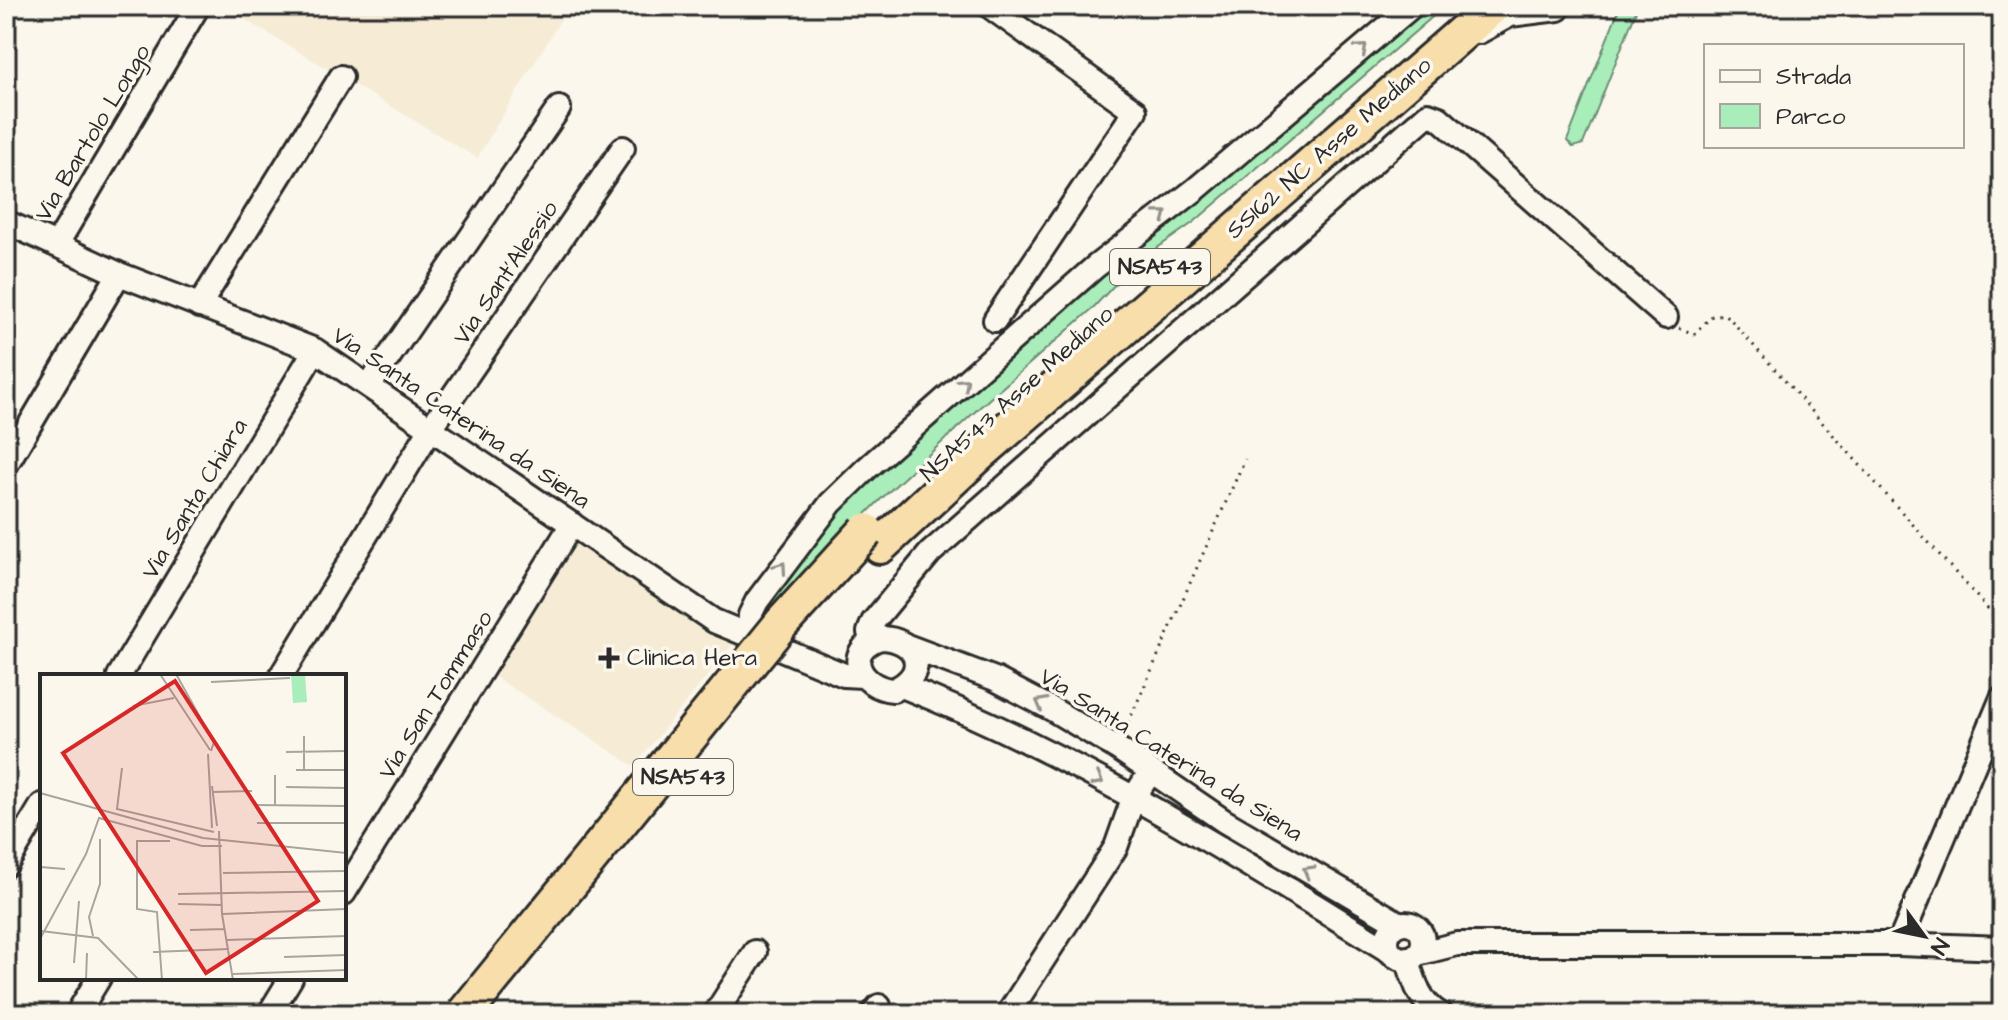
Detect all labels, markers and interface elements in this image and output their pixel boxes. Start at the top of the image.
street label: Via Bartolo Longo [27,38,160,228]
one-way arrow [1353,44,1367,59]
legend [1704,44,1964,148]
street label: SS162 NC Asse Mediano [1219,49,1440,247]
text: Strada [1776,60,1851,94]
text: Parco [1776,100,1846,134]
street label: Via Sant'Alessio [445,194,567,352]
one-way arrow [1153,211,1168,225]
road number: NSA543 [1110,249,1210,285]
street label: NSA543 Asse Mediano [913,298,1121,490]
street label: Via Santa Caterina da Siena [325,319,597,517]
one-way arrow [954,378,969,393]
street label: Via Santa Chiara [134,412,256,586]
one-way arrow [771,561,786,576]
street label: Via San Tommaso [370,604,502,786]
place label: Clinica Hera [627,641,757,675]
marker: Clinica Hera [598,647,620,669]
street label: Via Santa Caterina da Siena [1033,660,1309,850]
inset map [40,674,346,980]
one-way arrow [1034,697,1049,712]
road number: NSA543 [633,759,733,795]
one-way arrow [1090,770,1104,786]
one-way arrow [1302,865,1317,881]
north arrow [1884,896,1964,976]
text: N [1923,932,1956,960]

